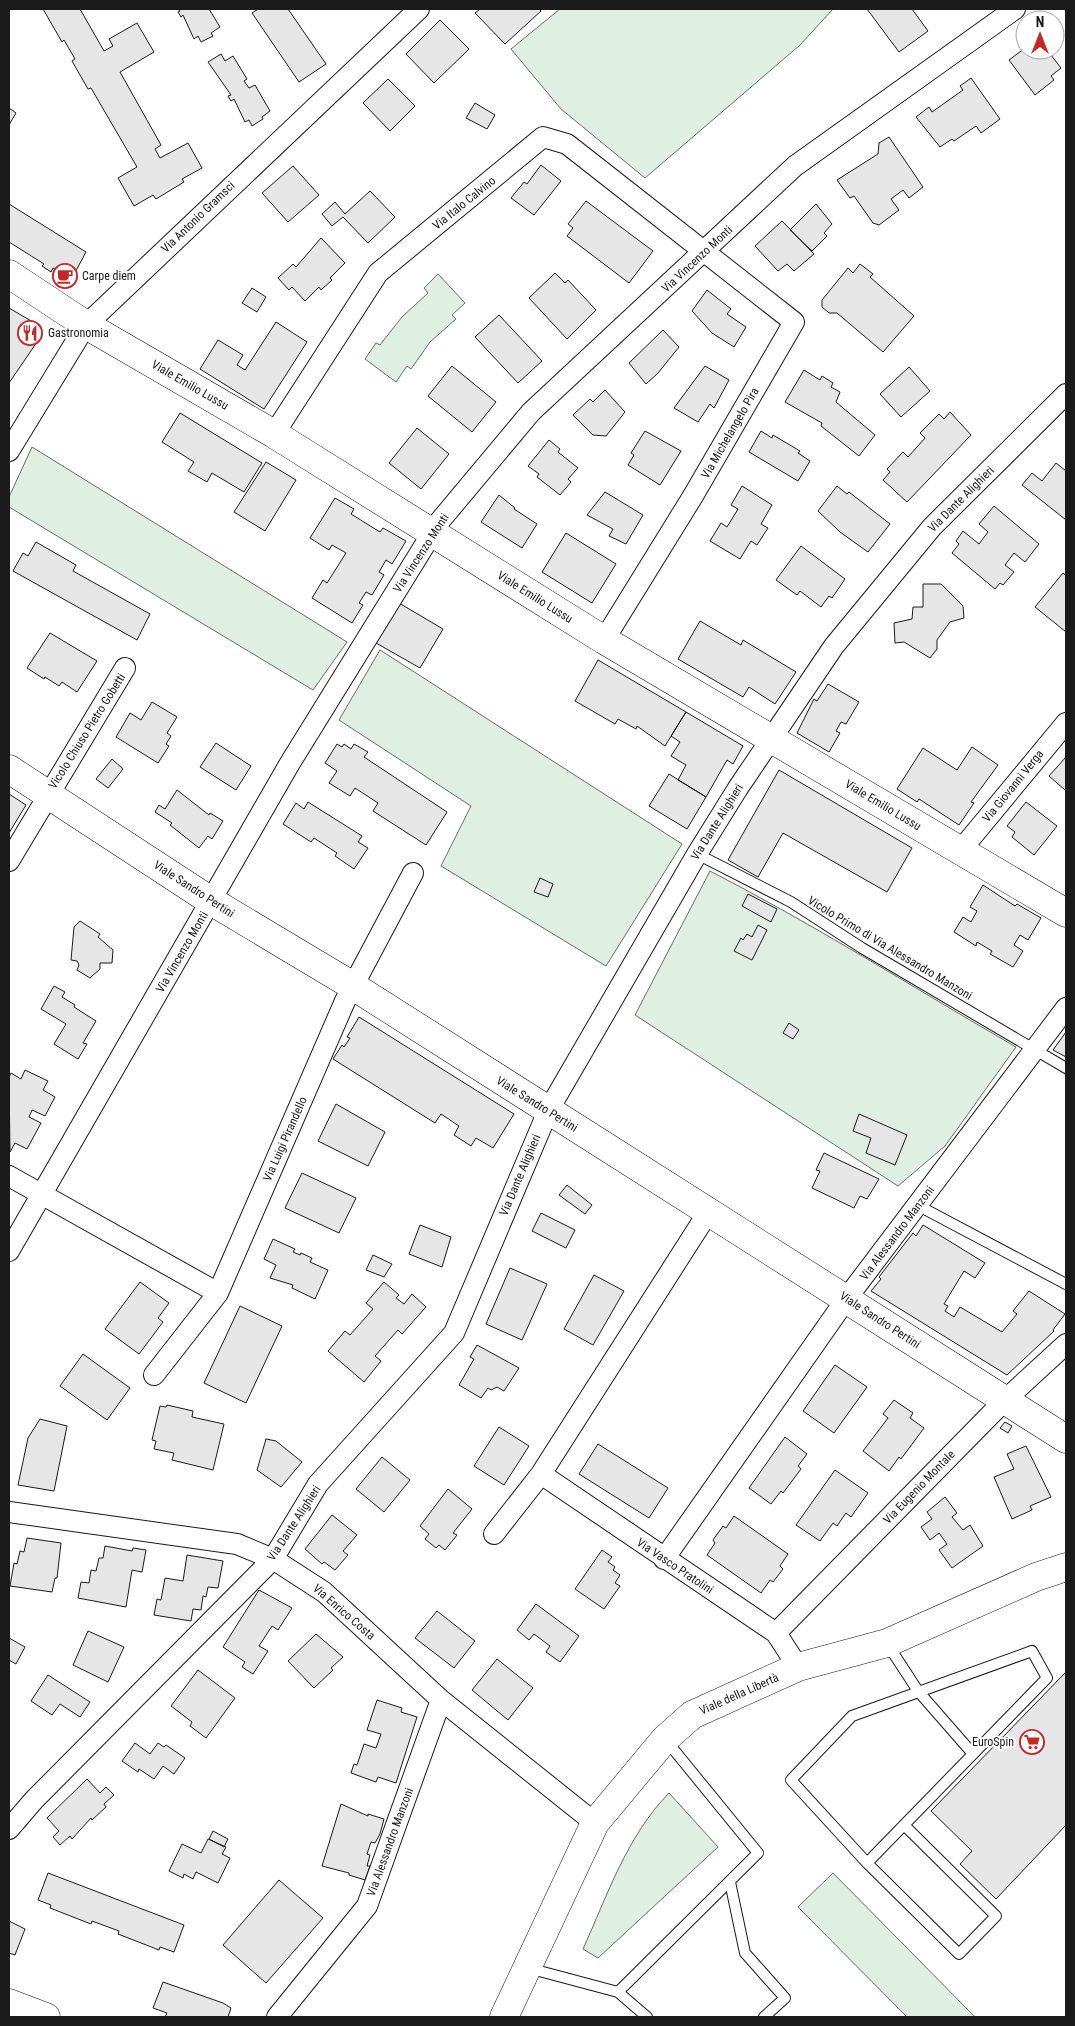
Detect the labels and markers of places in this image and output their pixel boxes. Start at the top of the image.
cafe icon: Carpe diem [52,263,78,289]
place label: Carpe diem [82,269,136,283]
restaurant icon: Gastronomia [17,320,43,346]
place label: Gastronomia [48,326,109,340]
supermarket icon: EuroSpin [1019,1729,1045,1755]
place label: EuroSpin [972,1735,1014,1749]

